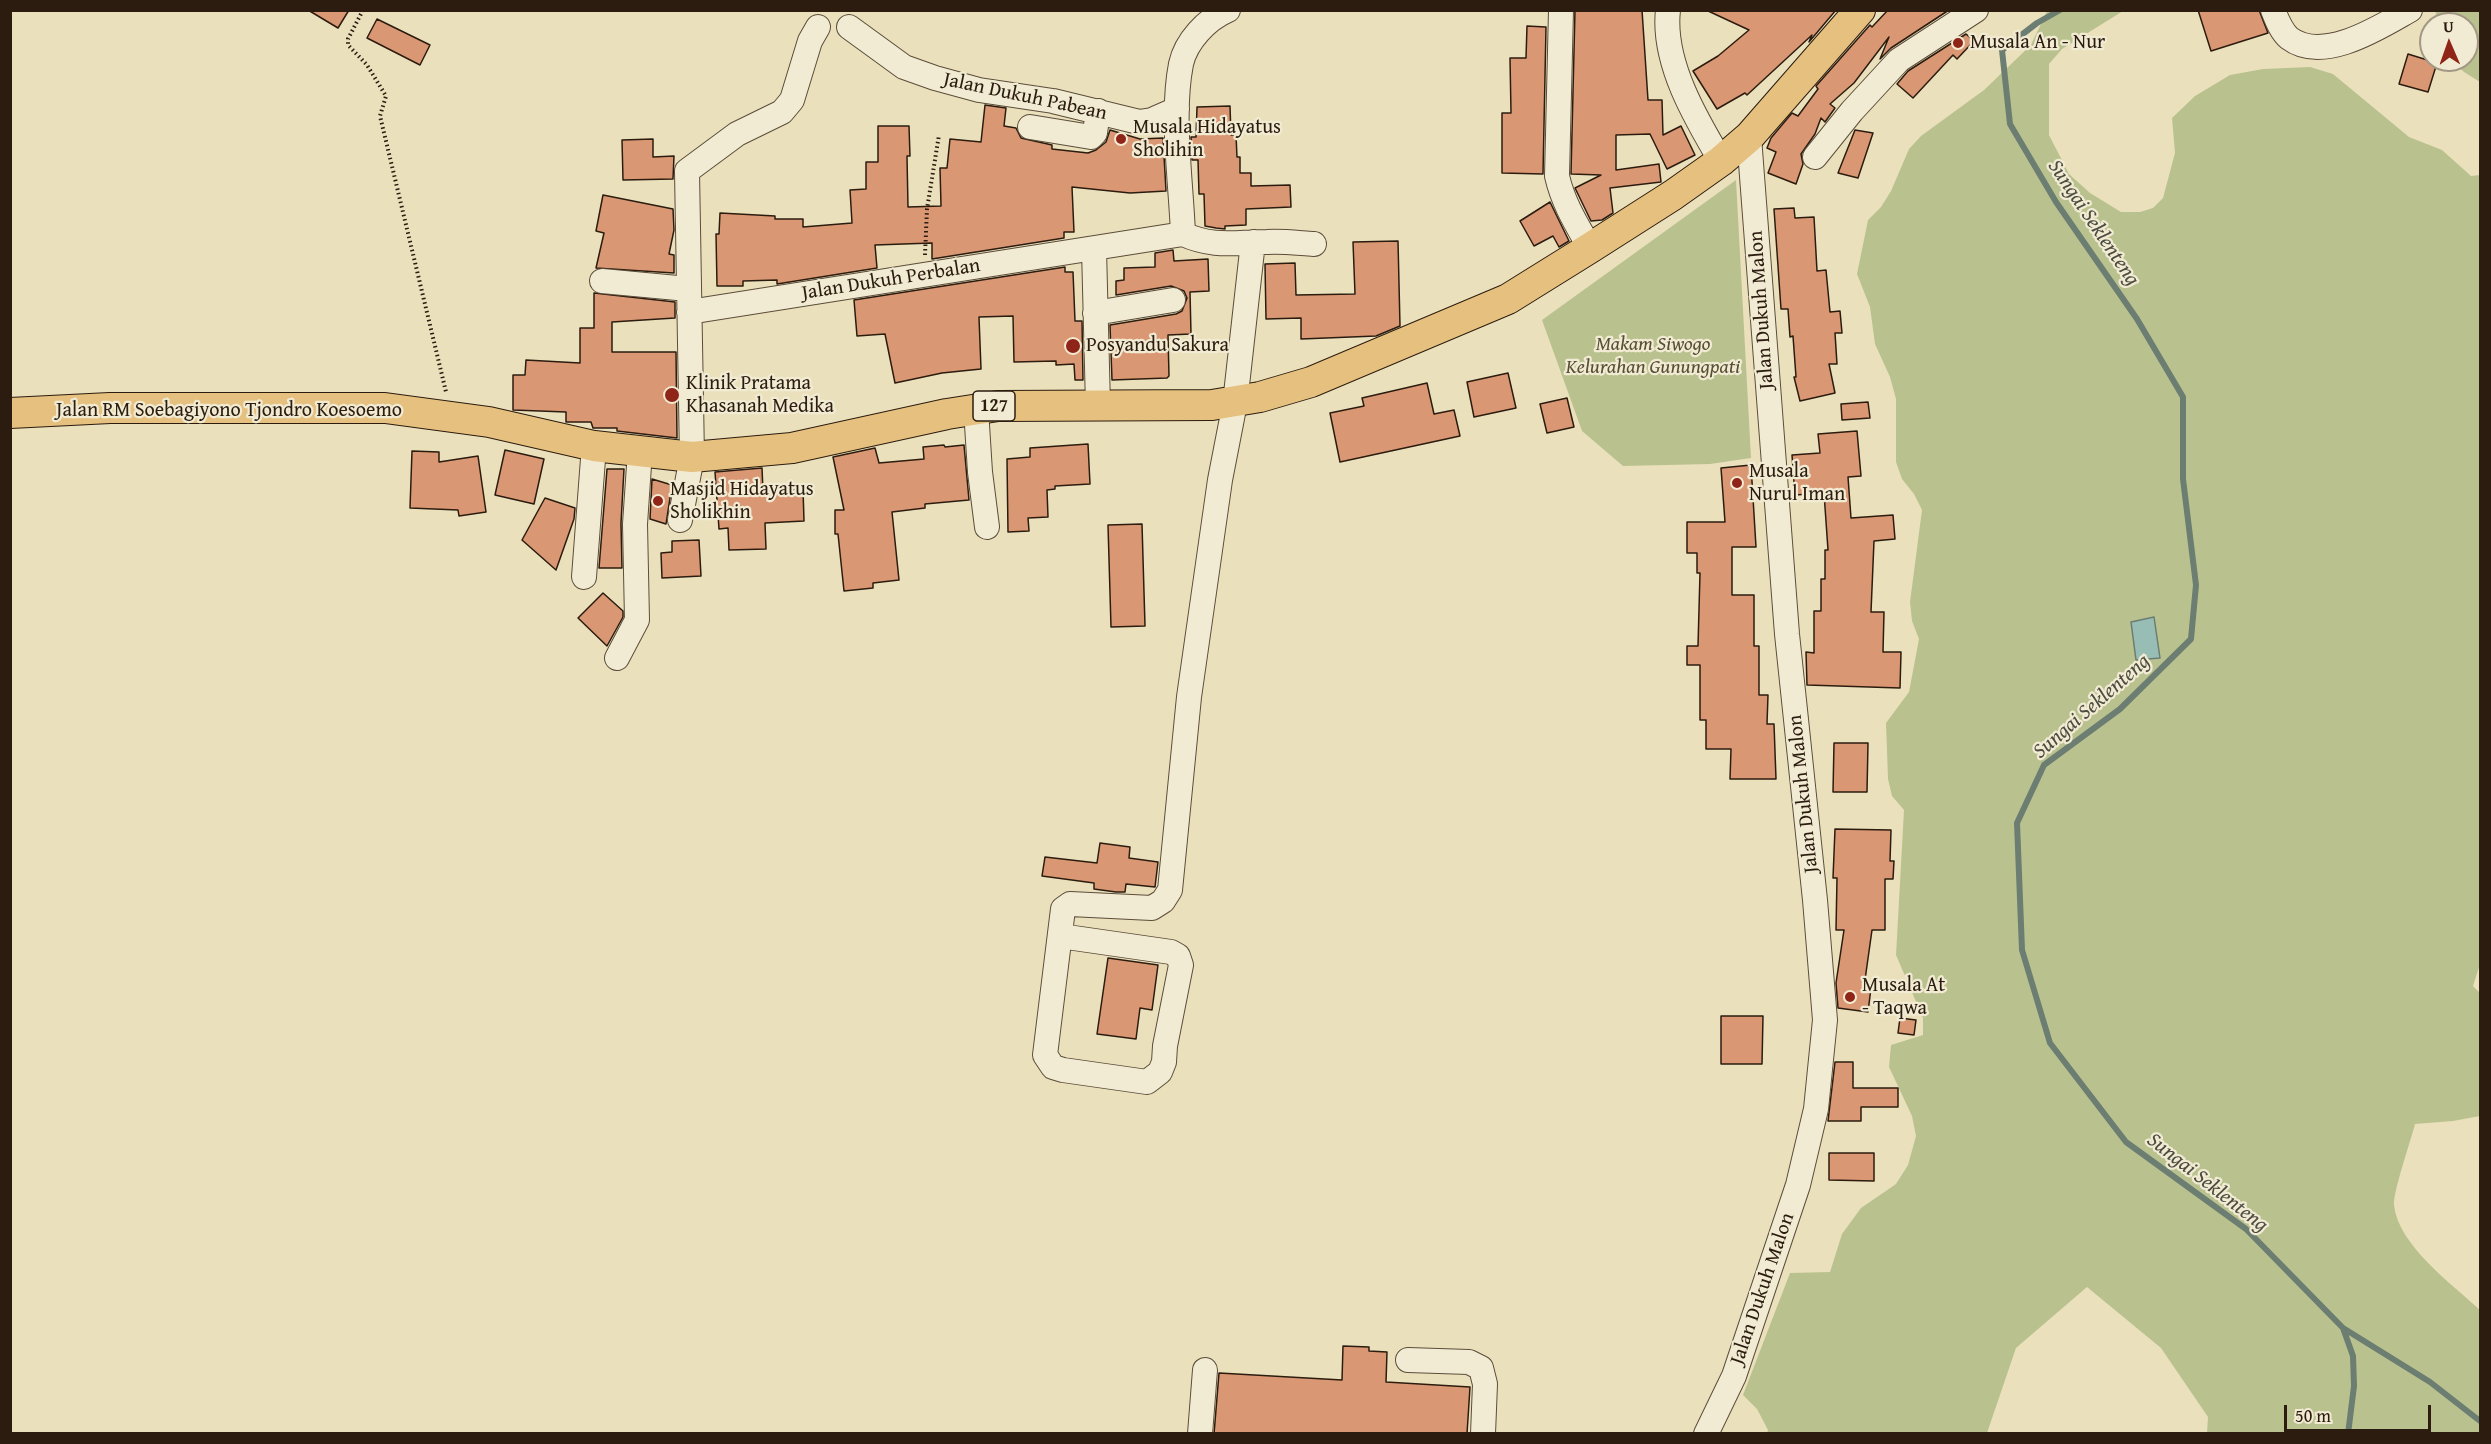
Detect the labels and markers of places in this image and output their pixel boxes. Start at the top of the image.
place label: Musala An - Nur [1970,31,2105,55]
marker: Musala An - Nur [1951,36,1965,50]
place label: Musala Hidayatus Sholihin [1133,116,1281,163]
marker: Musala Hidayatus Sholihin [1114,132,1128,146]
place label: Posyandu Sakura [1086,334,1229,358]
marker: Posyandu Sakura [1064,337,1082,355]
place label: Klinik Pratama Khasanah Medika [686,372,834,419]
marker: Klinik Pratama Khasanah Medika [663,386,681,404]
place label: Musala Nurul Iman [1749,460,1845,507]
marker: Musala Nurul Iman [1730,476,1744,490]
place label: Masjid Hidayatus Sholikhin [670,478,814,525]
marker: Masjid Hidayatus Sholikhin [651,494,665,508]
place label: Musala At - Taqwa [1862,974,1945,1021]
marker: Musala At - Taqwa [1843,990,1857,1004]

